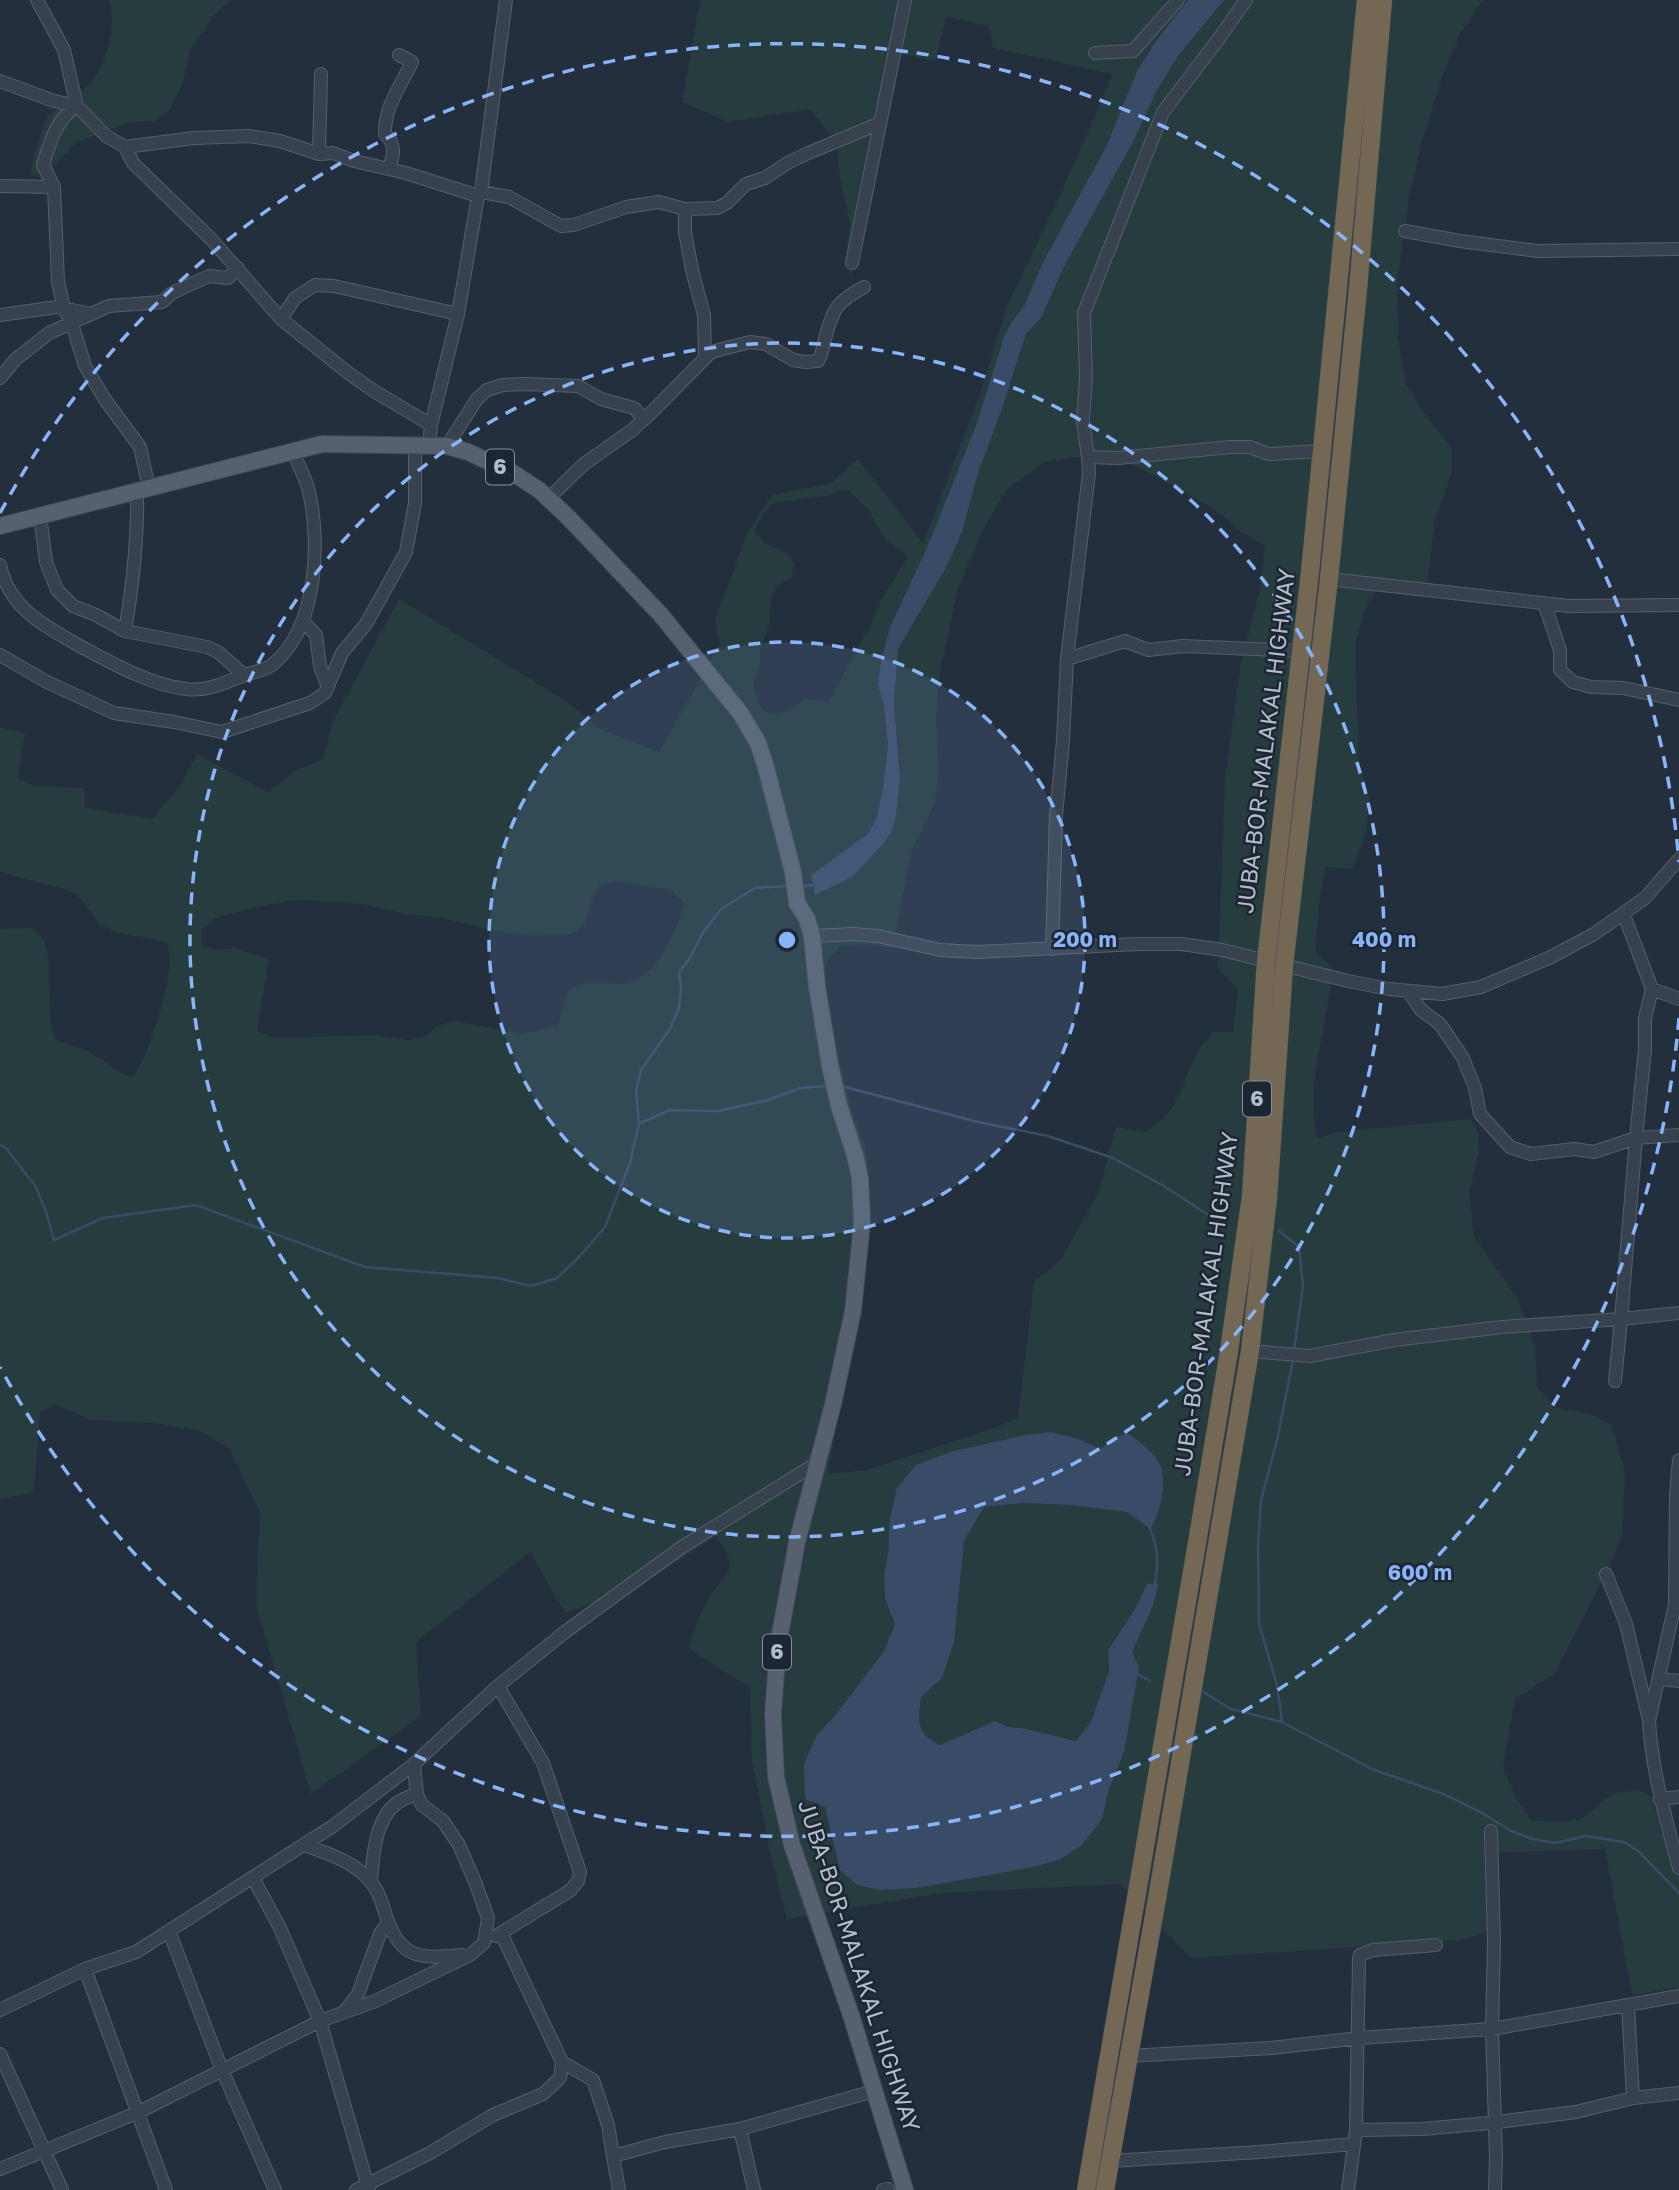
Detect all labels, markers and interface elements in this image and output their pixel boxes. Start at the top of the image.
road number: 6 [486,449,514,484]
street label: JUBA-BOR-MALAKAL HIGHWAY [1230,567,1300,915]
text: 200 m [1053,926,1117,952]
text: 400 m [1352,926,1416,952]
centre of rings [775,928,799,952]
road number: 6 [1243,1082,1271,1116]
street label: JUBA-BOR-MALAKAL HIGHWAY [1167,1130,1243,1478]
text: 600 m [1388,1559,1452,1585]
road number: 6 [763,1634,791,1670]
street label: JUBA-BOR-MALAKAL HIGHWAY [793,1796,927,2135]

